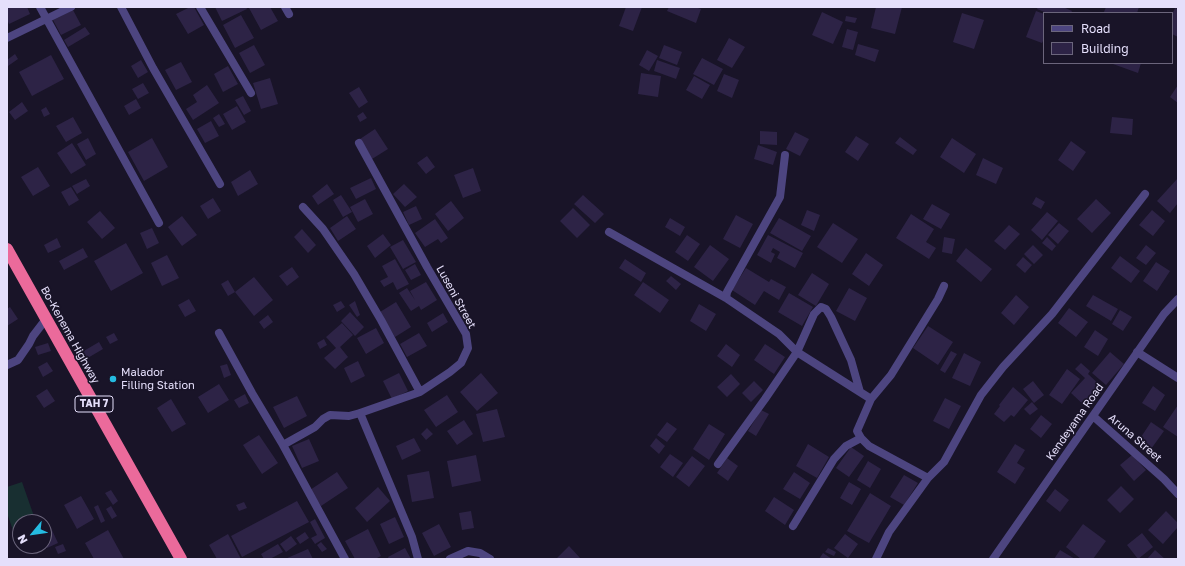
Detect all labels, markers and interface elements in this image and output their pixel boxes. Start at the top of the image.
legend [1043,12,1173,64]
text: Road [1081,21,1110,36]
text: Building [1081,41,1129,56]
street label: Luseni Street [433,263,479,331]
street label: Bo-Kenema Highway [38,284,102,386]
place label: Malador Filling Station [121,366,195,392]
marker: Malador Filling Station [108,374,118,384]
street label: Kendeyama Road [1043,381,1107,463]
road number: TAH 7 [75,396,113,412]
street label: Aruna Street [1106,411,1164,465]
north arrow [12,514,52,554]
text: N [14,533,30,546]

